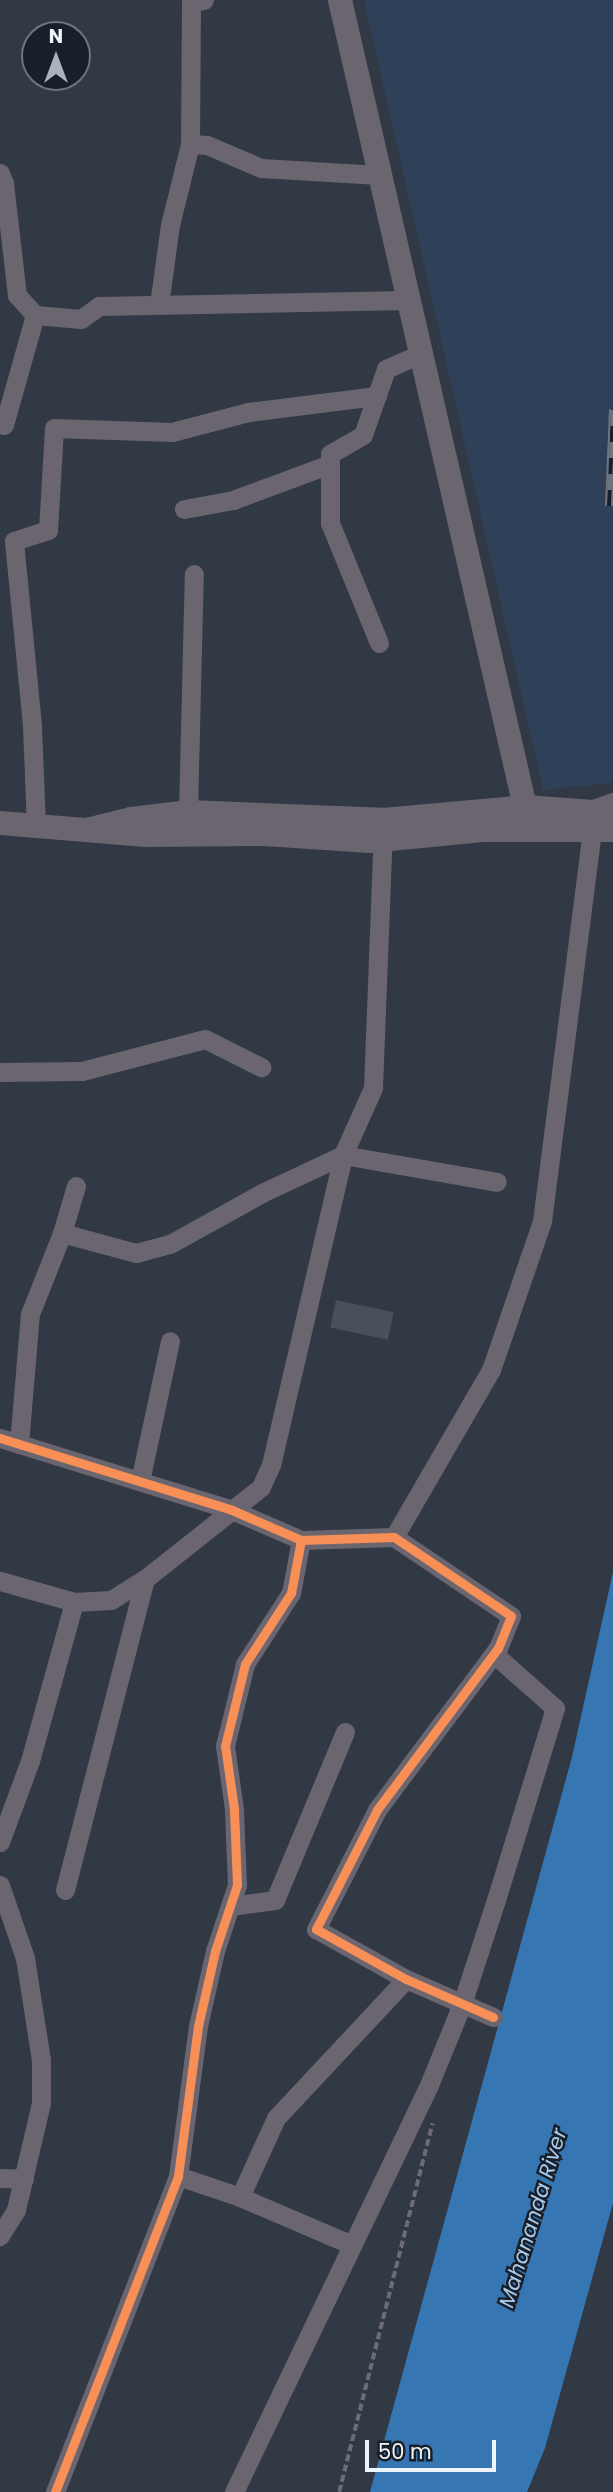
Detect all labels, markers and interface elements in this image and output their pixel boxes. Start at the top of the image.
north arrow [21,21,91,91]
text: N [49,23,63,50]
water label: Mahananda River [494,2125,572,2311]
scale bar [368,2426,499,2470]
text: 50 m [378,2437,432,2466]

